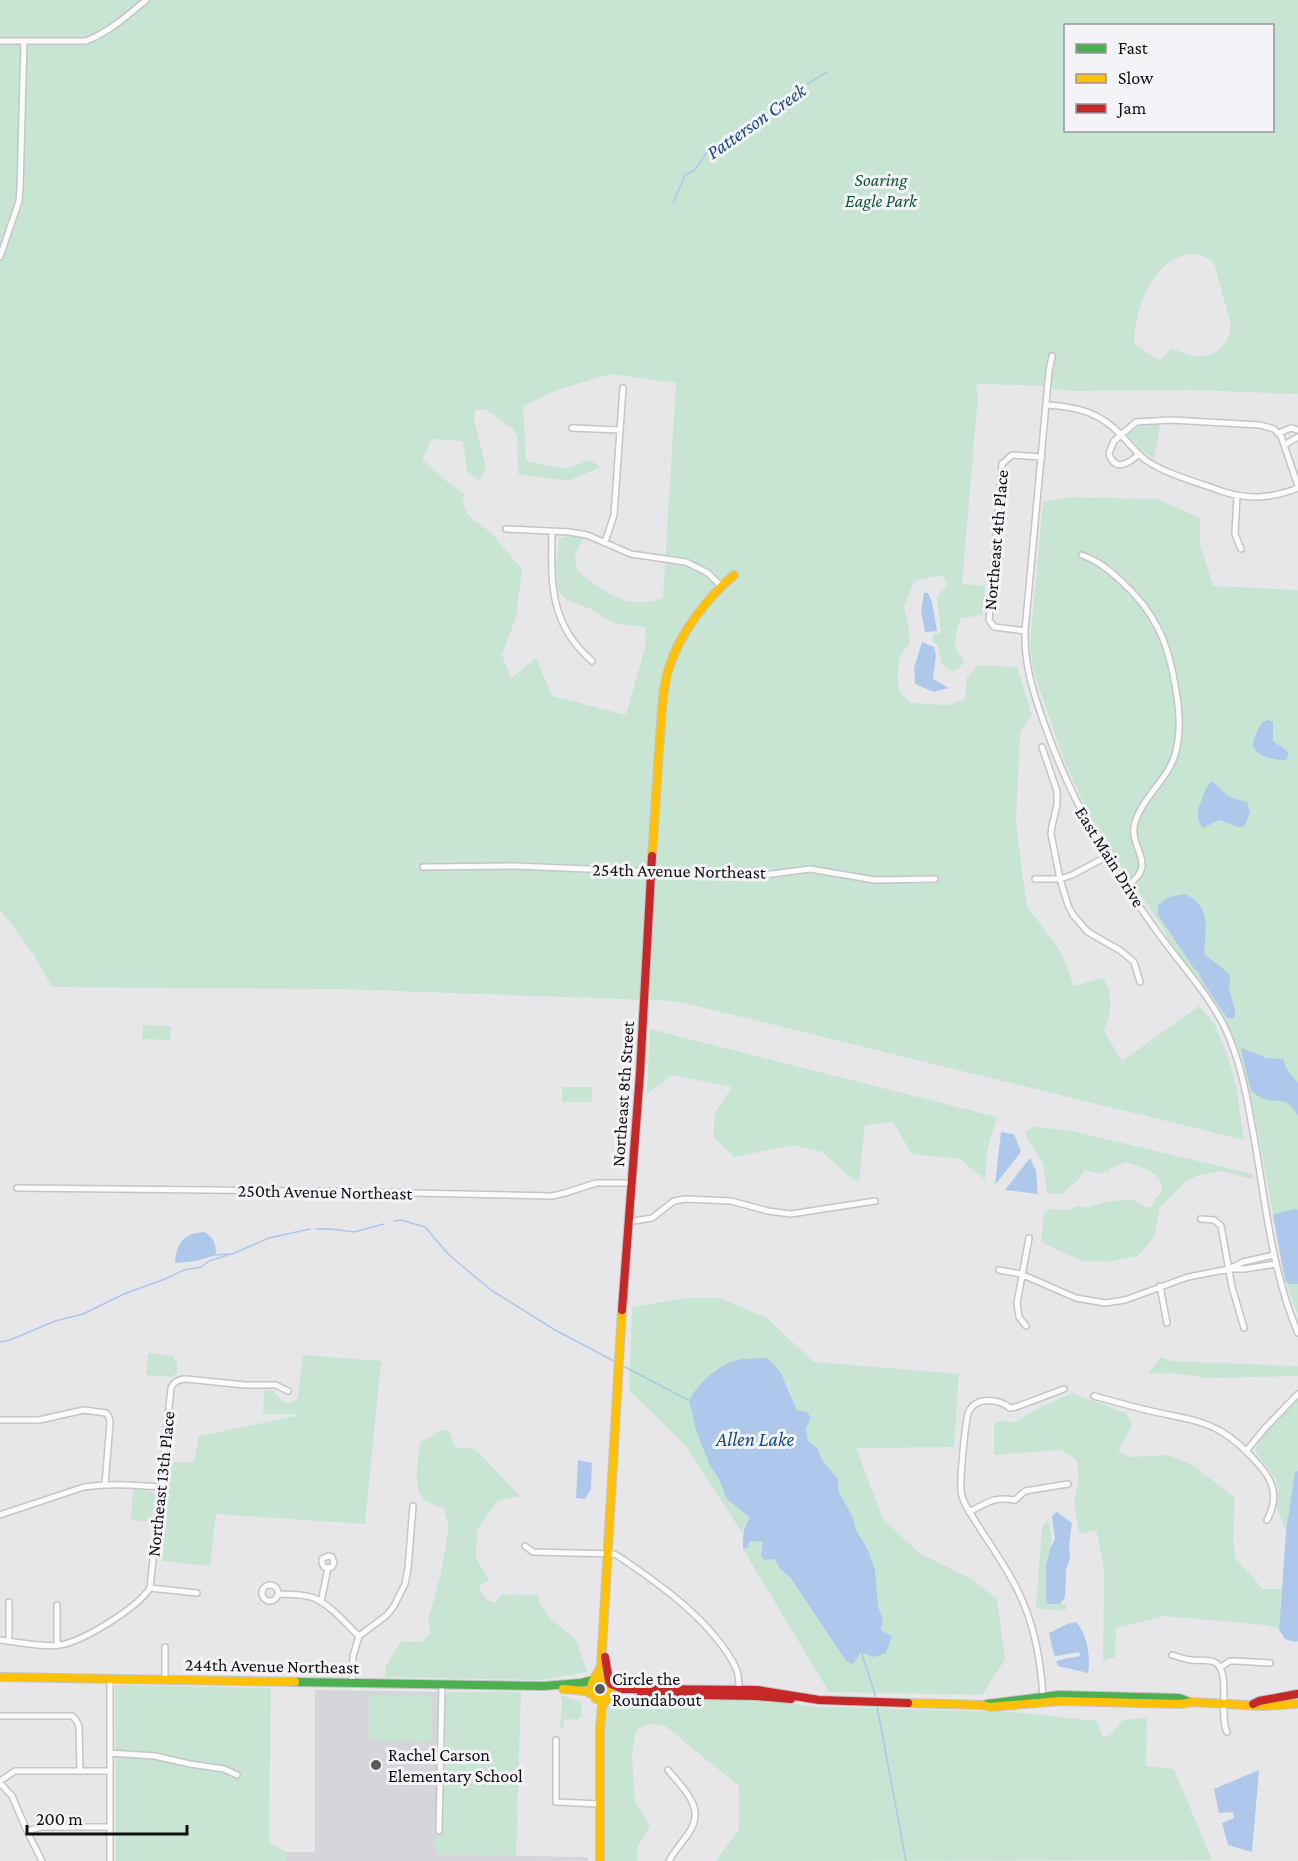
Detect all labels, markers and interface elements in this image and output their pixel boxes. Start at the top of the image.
legend [1064,24,1274,132]
text: Fast [1118,38,1149,58]
text: Slow [1118,68,1154,88]
water label: Patterson Creek [702,78,811,163]
text: Jam [1116,98,1147,118]
park label: Soaring Eagle Park [845,170,918,211]
street label: Northeast 4th Place [980,469,1012,611]
street label: East Main Drive [1071,803,1149,911]
street label: 254th Avenue Northeast [592,859,767,883]
street label: Northeast 8th Street [608,1019,638,1168]
street label: 250th Avenue Northeast [238,1180,413,1204]
street label: Northeast 13th Place [143,1410,179,1558]
water label: Allen Lake [715,1428,794,1450]
street label: 244th Avenue Northeast [185,1654,360,1678]
place label: Circle the Roundabout [612,1669,702,1710]
marker: Circle the Roundabout [593,1682,607,1696]
place label: Rachel Carson Elementary School [388,1745,523,1786]
marker: Rachel Carson Elementary School [369,1758,383,1772]
scale bar [27,1798,188,1836]
text: 200 m [36,1809,83,1829]

